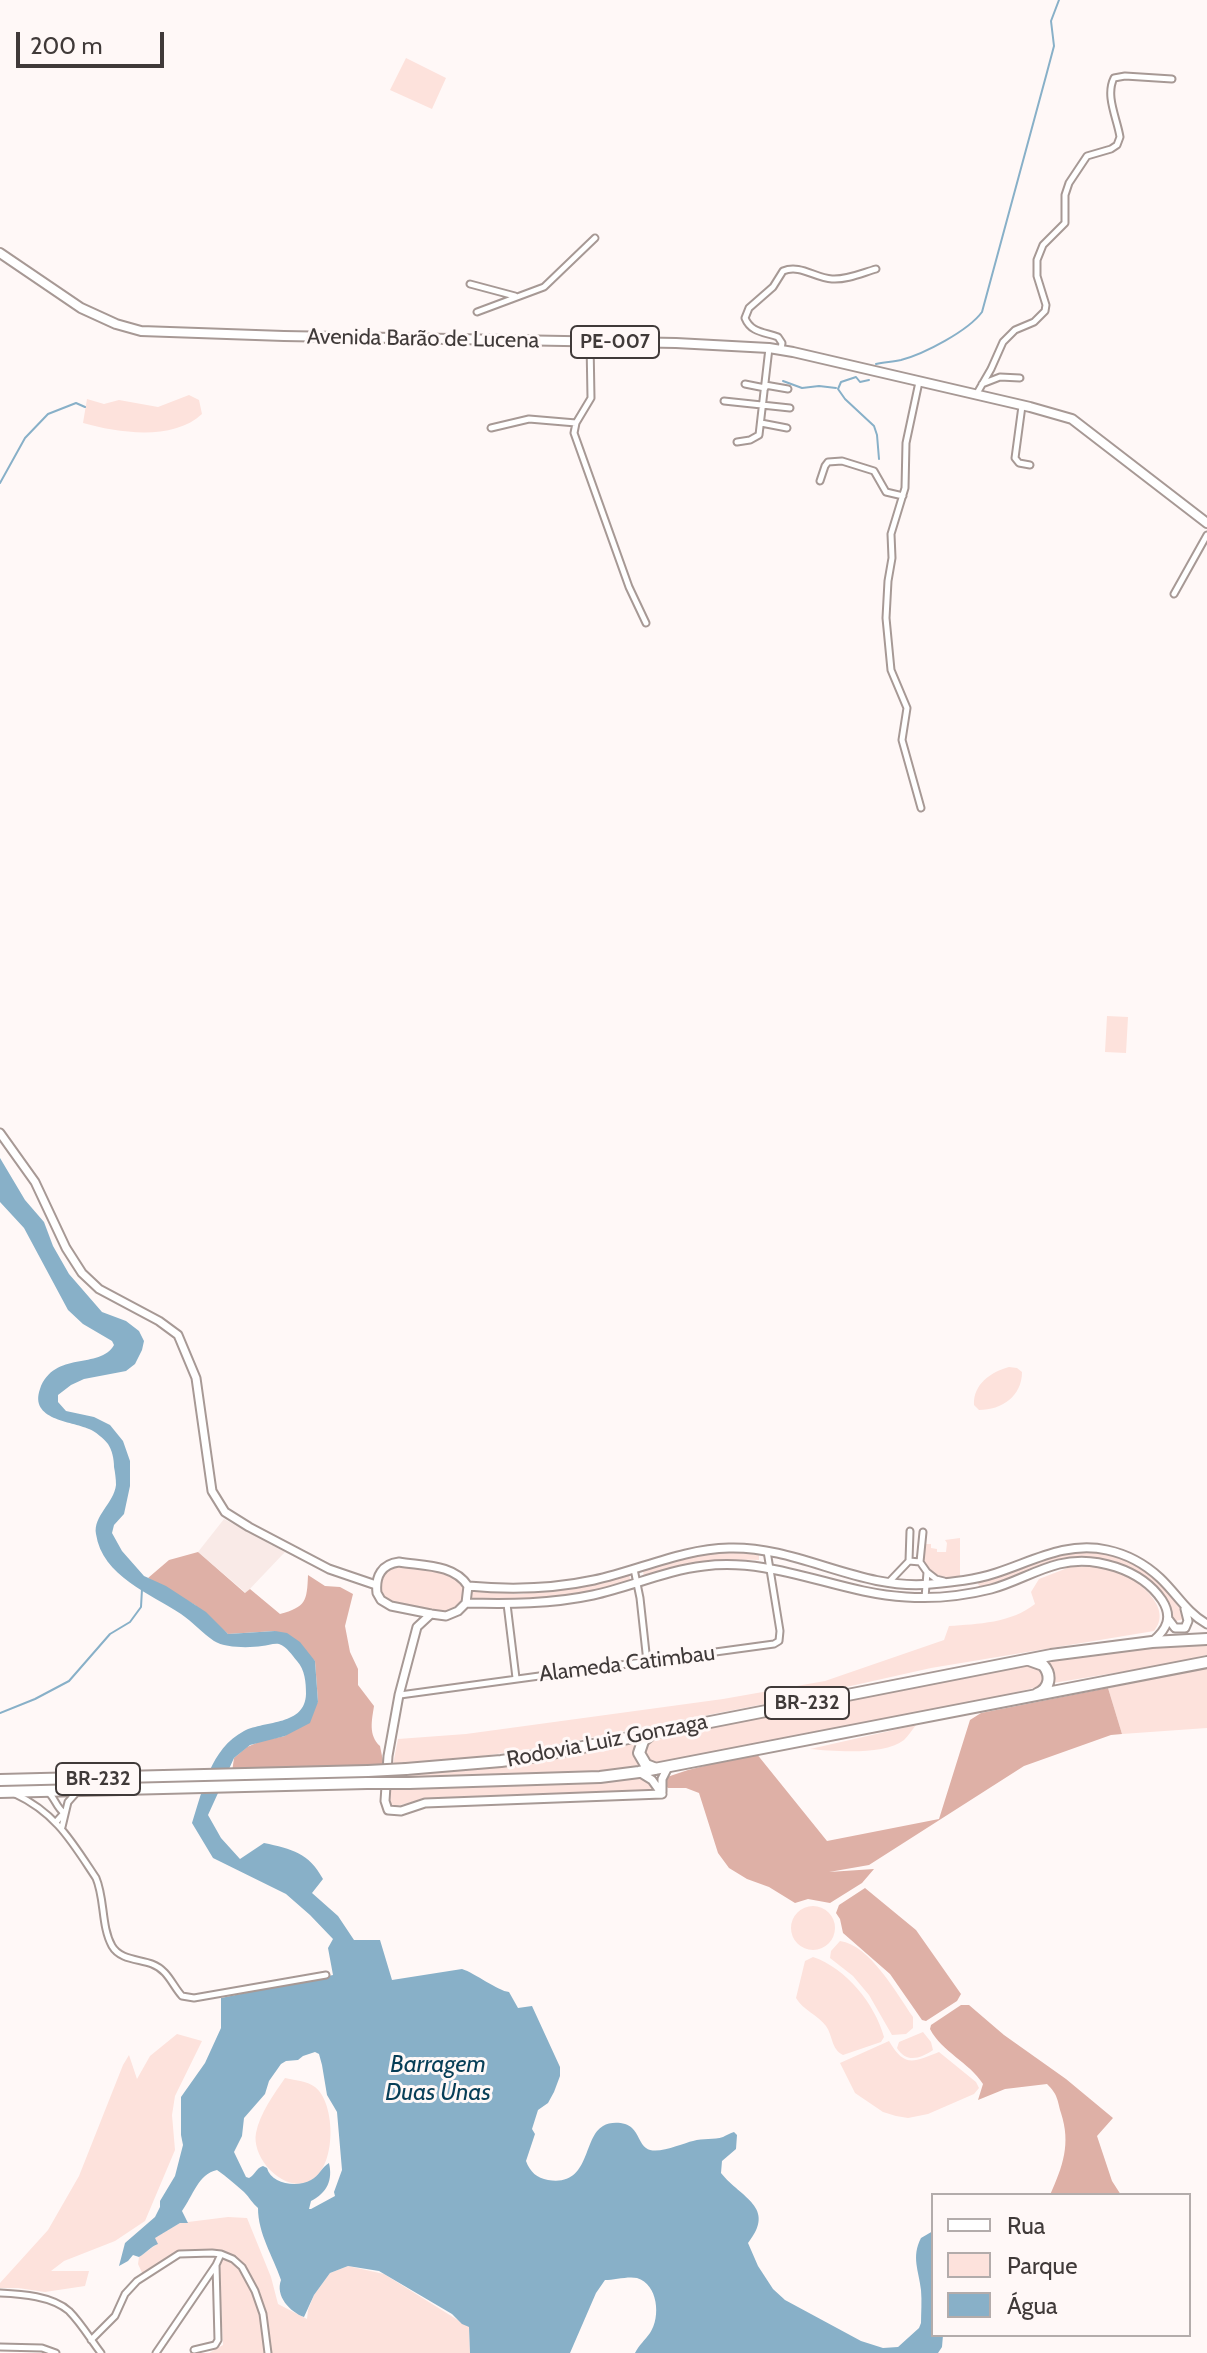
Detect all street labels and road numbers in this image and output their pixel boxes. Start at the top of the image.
street label: Avenida Barão de Lucena [307,324,539,354]
road number: PE-007 [571,326,659,358]
street label: Alameda Catimbau [538,1640,716,1688]
road number: BR-232 [765,1687,849,1719]
street label: Rodovia Luiz Gonzaga [504,1709,710,1773]
road number: BR-232 [56,1763,140,1795]

